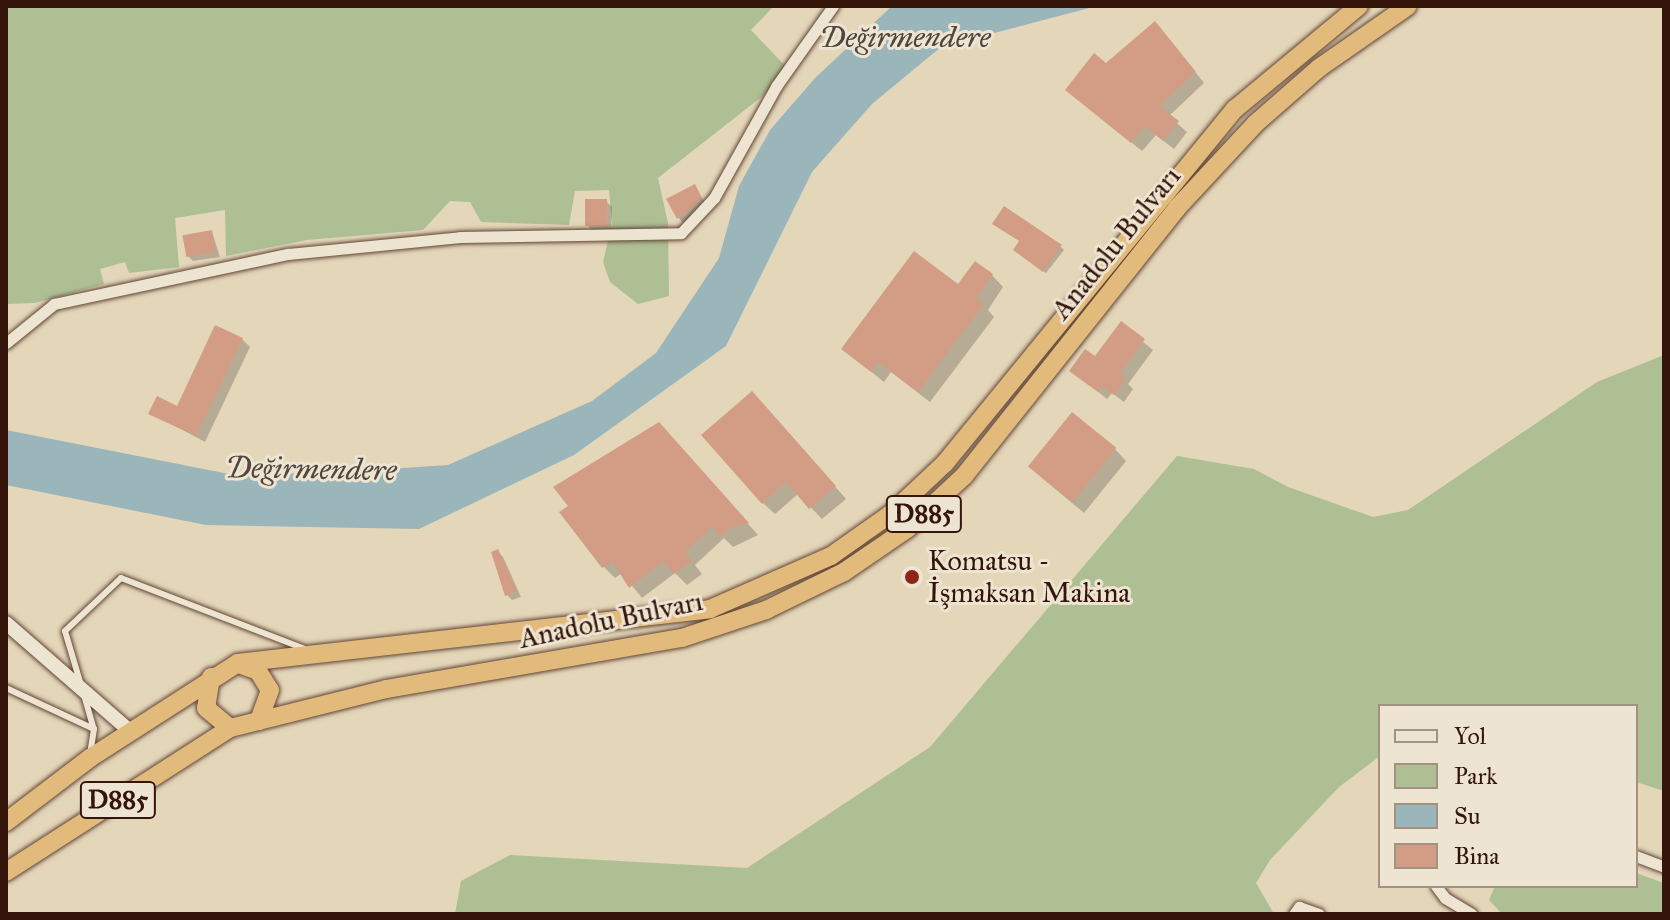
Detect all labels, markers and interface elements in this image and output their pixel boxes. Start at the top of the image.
water label: Değirmendere [819,19,991,55]
street label: Anadolu Bulvarı [1044,160,1188,326]
water label: Değirmendere [225,450,397,488]
road number: D885 [884,492,964,536]
place label: Komatsu - İşmaksan Makina [928,544,1130,610]
marker: Komatsu - İşmaksan Makina [903,568,921,586]
street label: Anadolu Bulvarı [516,584,706,656]
legend [1378,704,1638,888]
text: Yol [1454,721,1486,751]
text: Park [1454,761,1497,791]
road number: D885 [78,778,158,822]
text: Su [1454,801,1481,831]
text: Bina [1454,841,1500,871]

